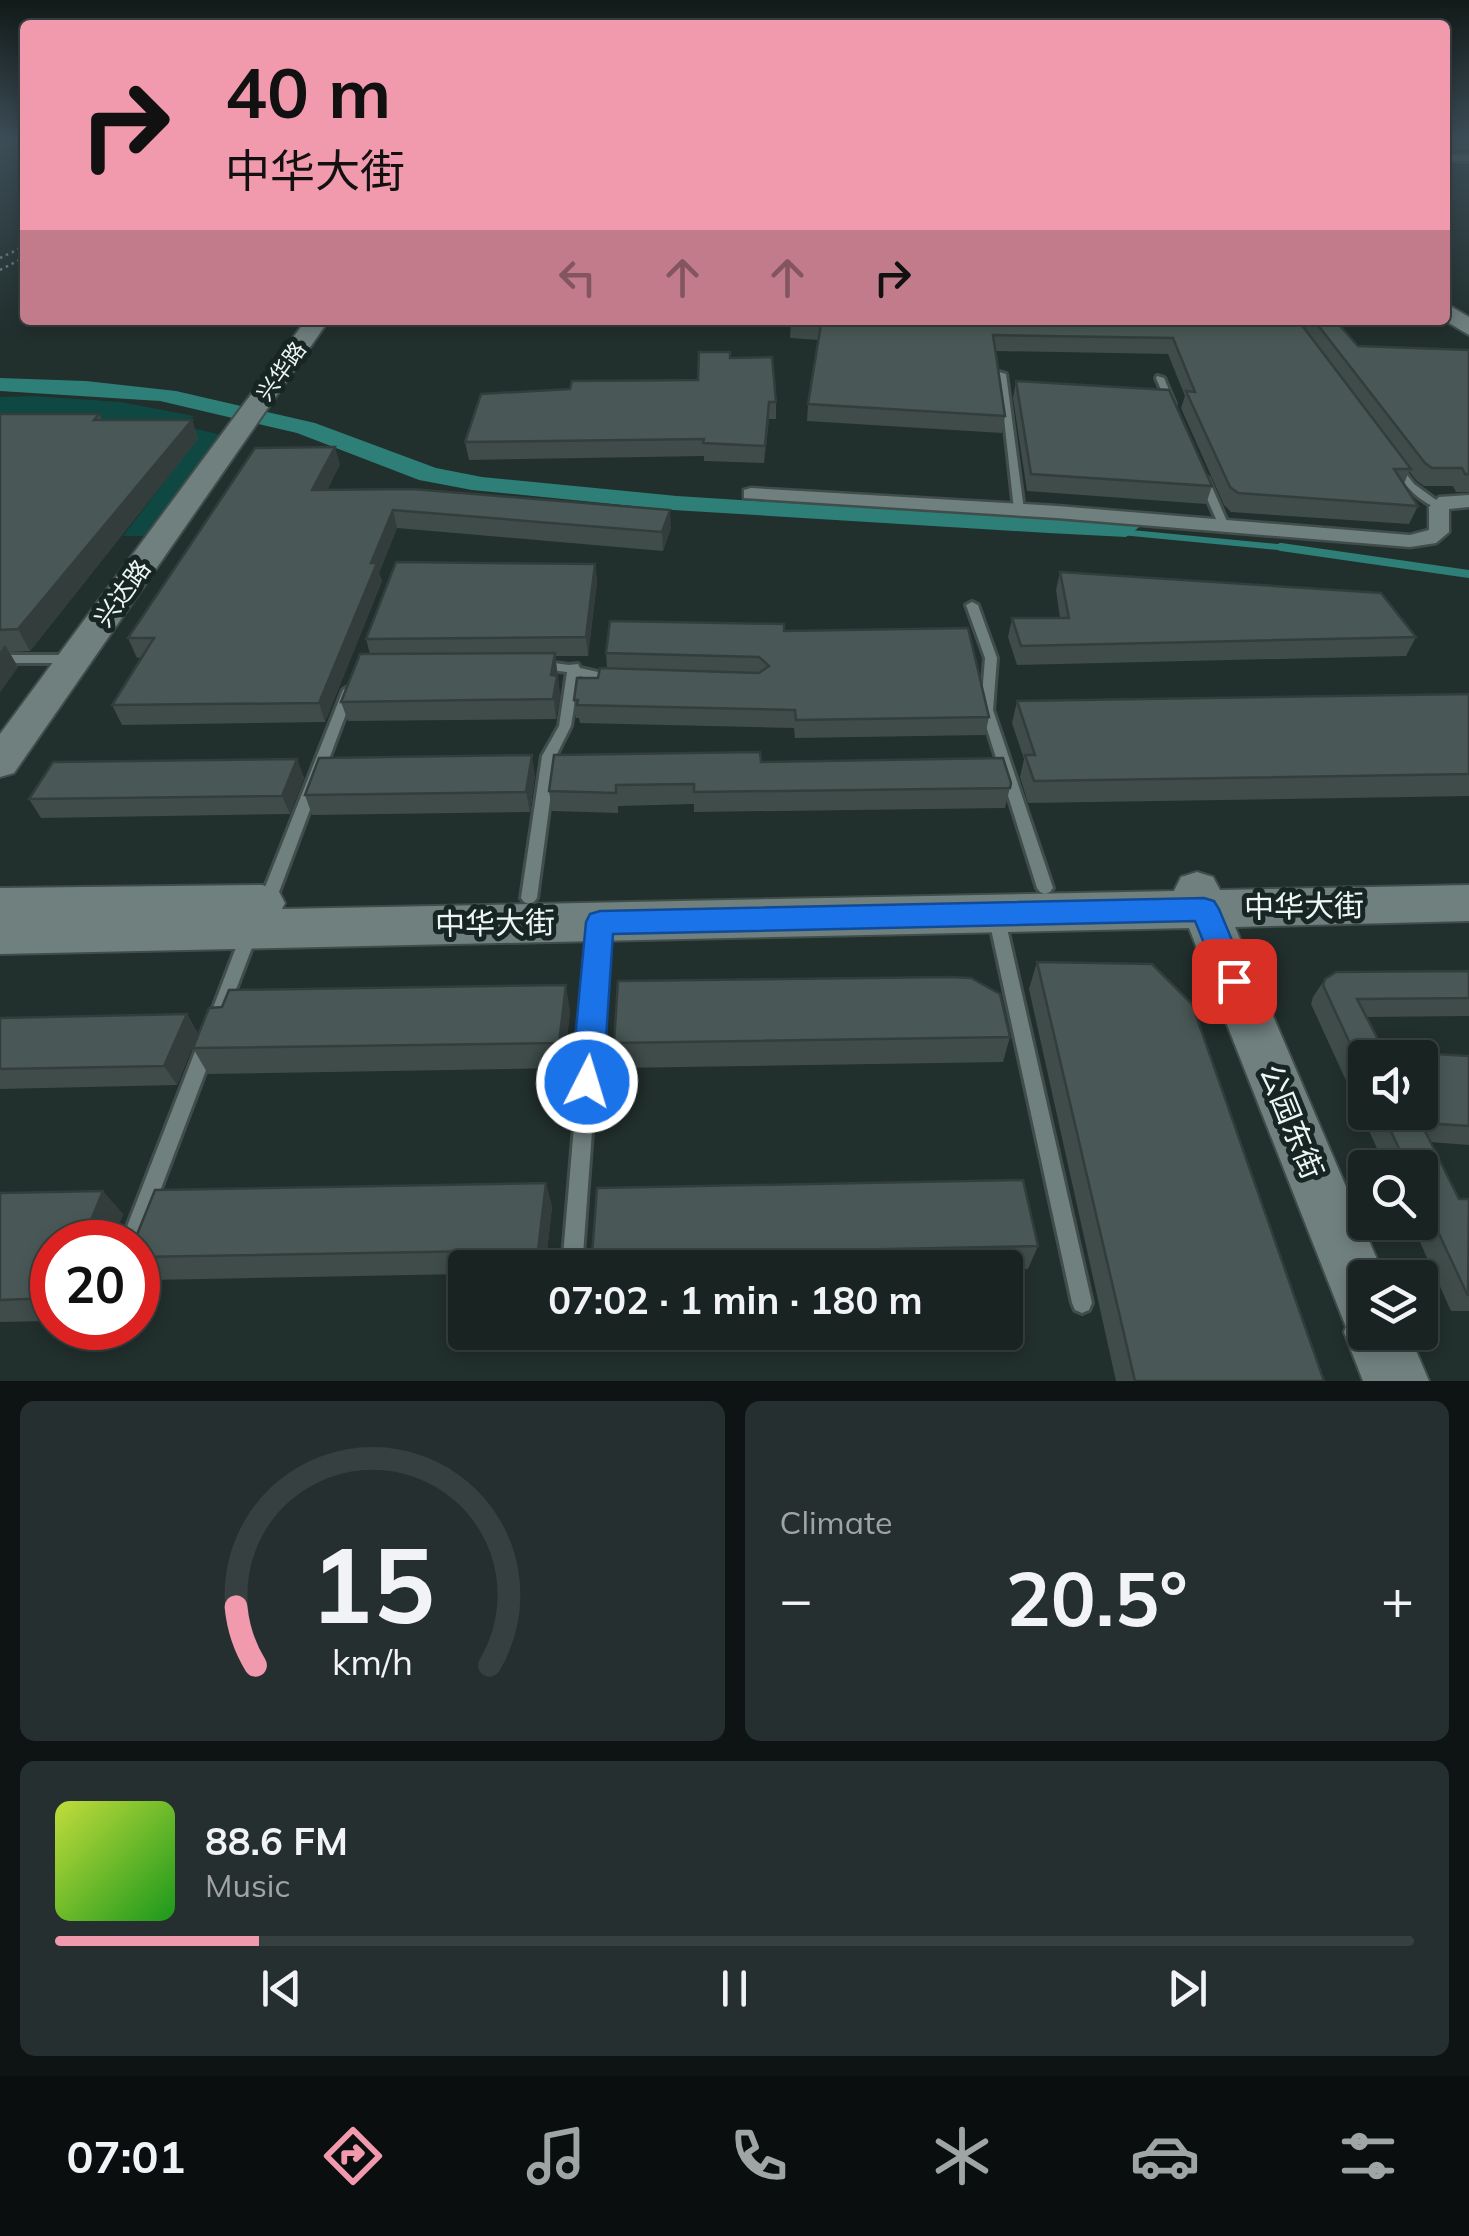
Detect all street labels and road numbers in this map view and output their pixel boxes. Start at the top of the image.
street label: 兴华路 [250,336,312,406]
street label: 兴达路 [87,553,156,632]
street label: 中华大街 [1244,886,1364,926]
street label: 中华大街 [435,903,555,943]
street label: 公园东街 [1252,1059,1332,1184]

